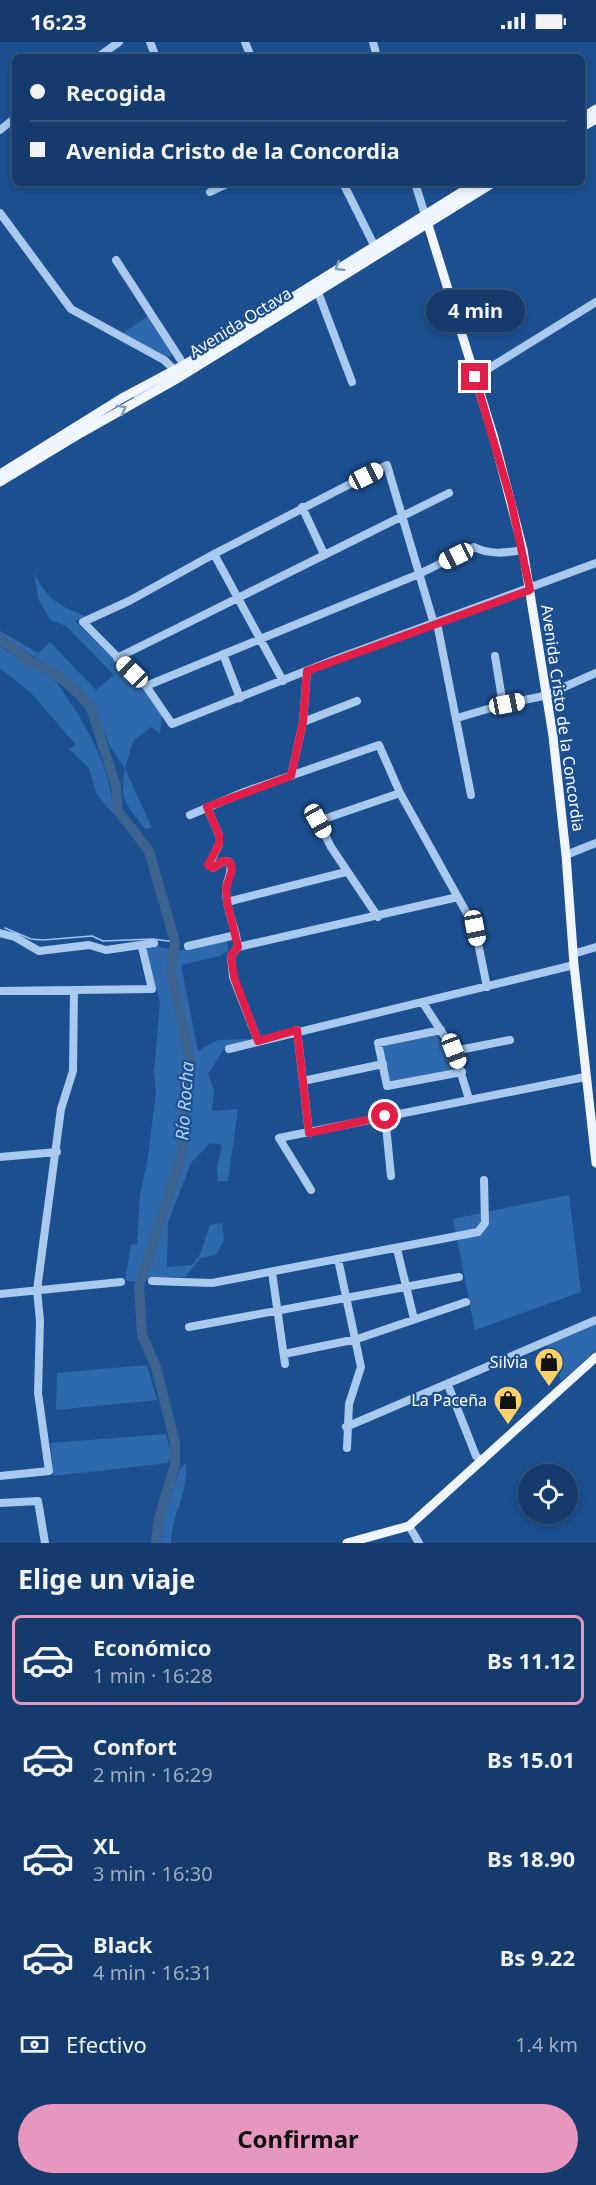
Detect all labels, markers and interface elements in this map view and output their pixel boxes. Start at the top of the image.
text: 16:23 [30,6,87,36]
text: Recogida [66,77,166,107]
text: Avenida Cristo de la Concordia [66,135,400,165]
one-way arrow [335,259,345,271]
street label: Avenida Octava [185,282,295,362]
callout: 4 min [426,290,524,332]
text: 4 min [448,297,503,324]
route end [461,363,488,390]
one-way arrow [116,405,127,416]
car [346,460,386,492]
car [436,540,476,572]
street label: Avenida Cristo de la Concordia [536,603,590,833]
car [113,653,151,691]
car [488,692,526,716]
car [301,801,335,841]
car [463,909,487,947]
car [439,1031,469,1071]
water label: Río Rocha [169,1061,199,1141]
route start [371,1102,398,1129]
shop icon: Silvia [533,1346,565,1388]
place label: Silvia [490,1351,528,1373]
shop icon: La Paceña [492,1384,524,1426]
place label: La Paceña [411,1389,487,1411]
map controls [518,1464,578,1524]
button: locate [518,1464,578,1524]
text: Elige un viaje [18,1560,195,1597]
text: Económico [93,1632,212,1662]
icon: car [21,1633,75,1687]
text: Bs 11.12 [487,1645,575,1675]
text: 1 min · 16:28 [93,1662,213,1689]
text: Confort [93,1731,177,1761]
icon: car [21,1732,75,1786]
text: Bs 15.01 [487,1744,575,1774]
text: 2 min · 16:29 [93,1761,213,1788]
text: XL [93,1830,120,1860]
icon: car [21,1831,75,1885]
text: Bs 18.90 [487,1843,575,1873]
text: 3 min · 16:30 [93,1860,213,1887]
text: Black [93,1929,152,1959]
icon: car [21,1930,75,1984]
text: Bs 9.22 [500,1942,575,1972]
text: 4 min · 16:31 [93,1959,213,1986]
icon: cash [18,2028,51,2061]
text: Efectivo [66,2029,147,2059]
text: 1.4 km [515,2031,578,2058]
button: Confirmar [18,2104,578,2173]

